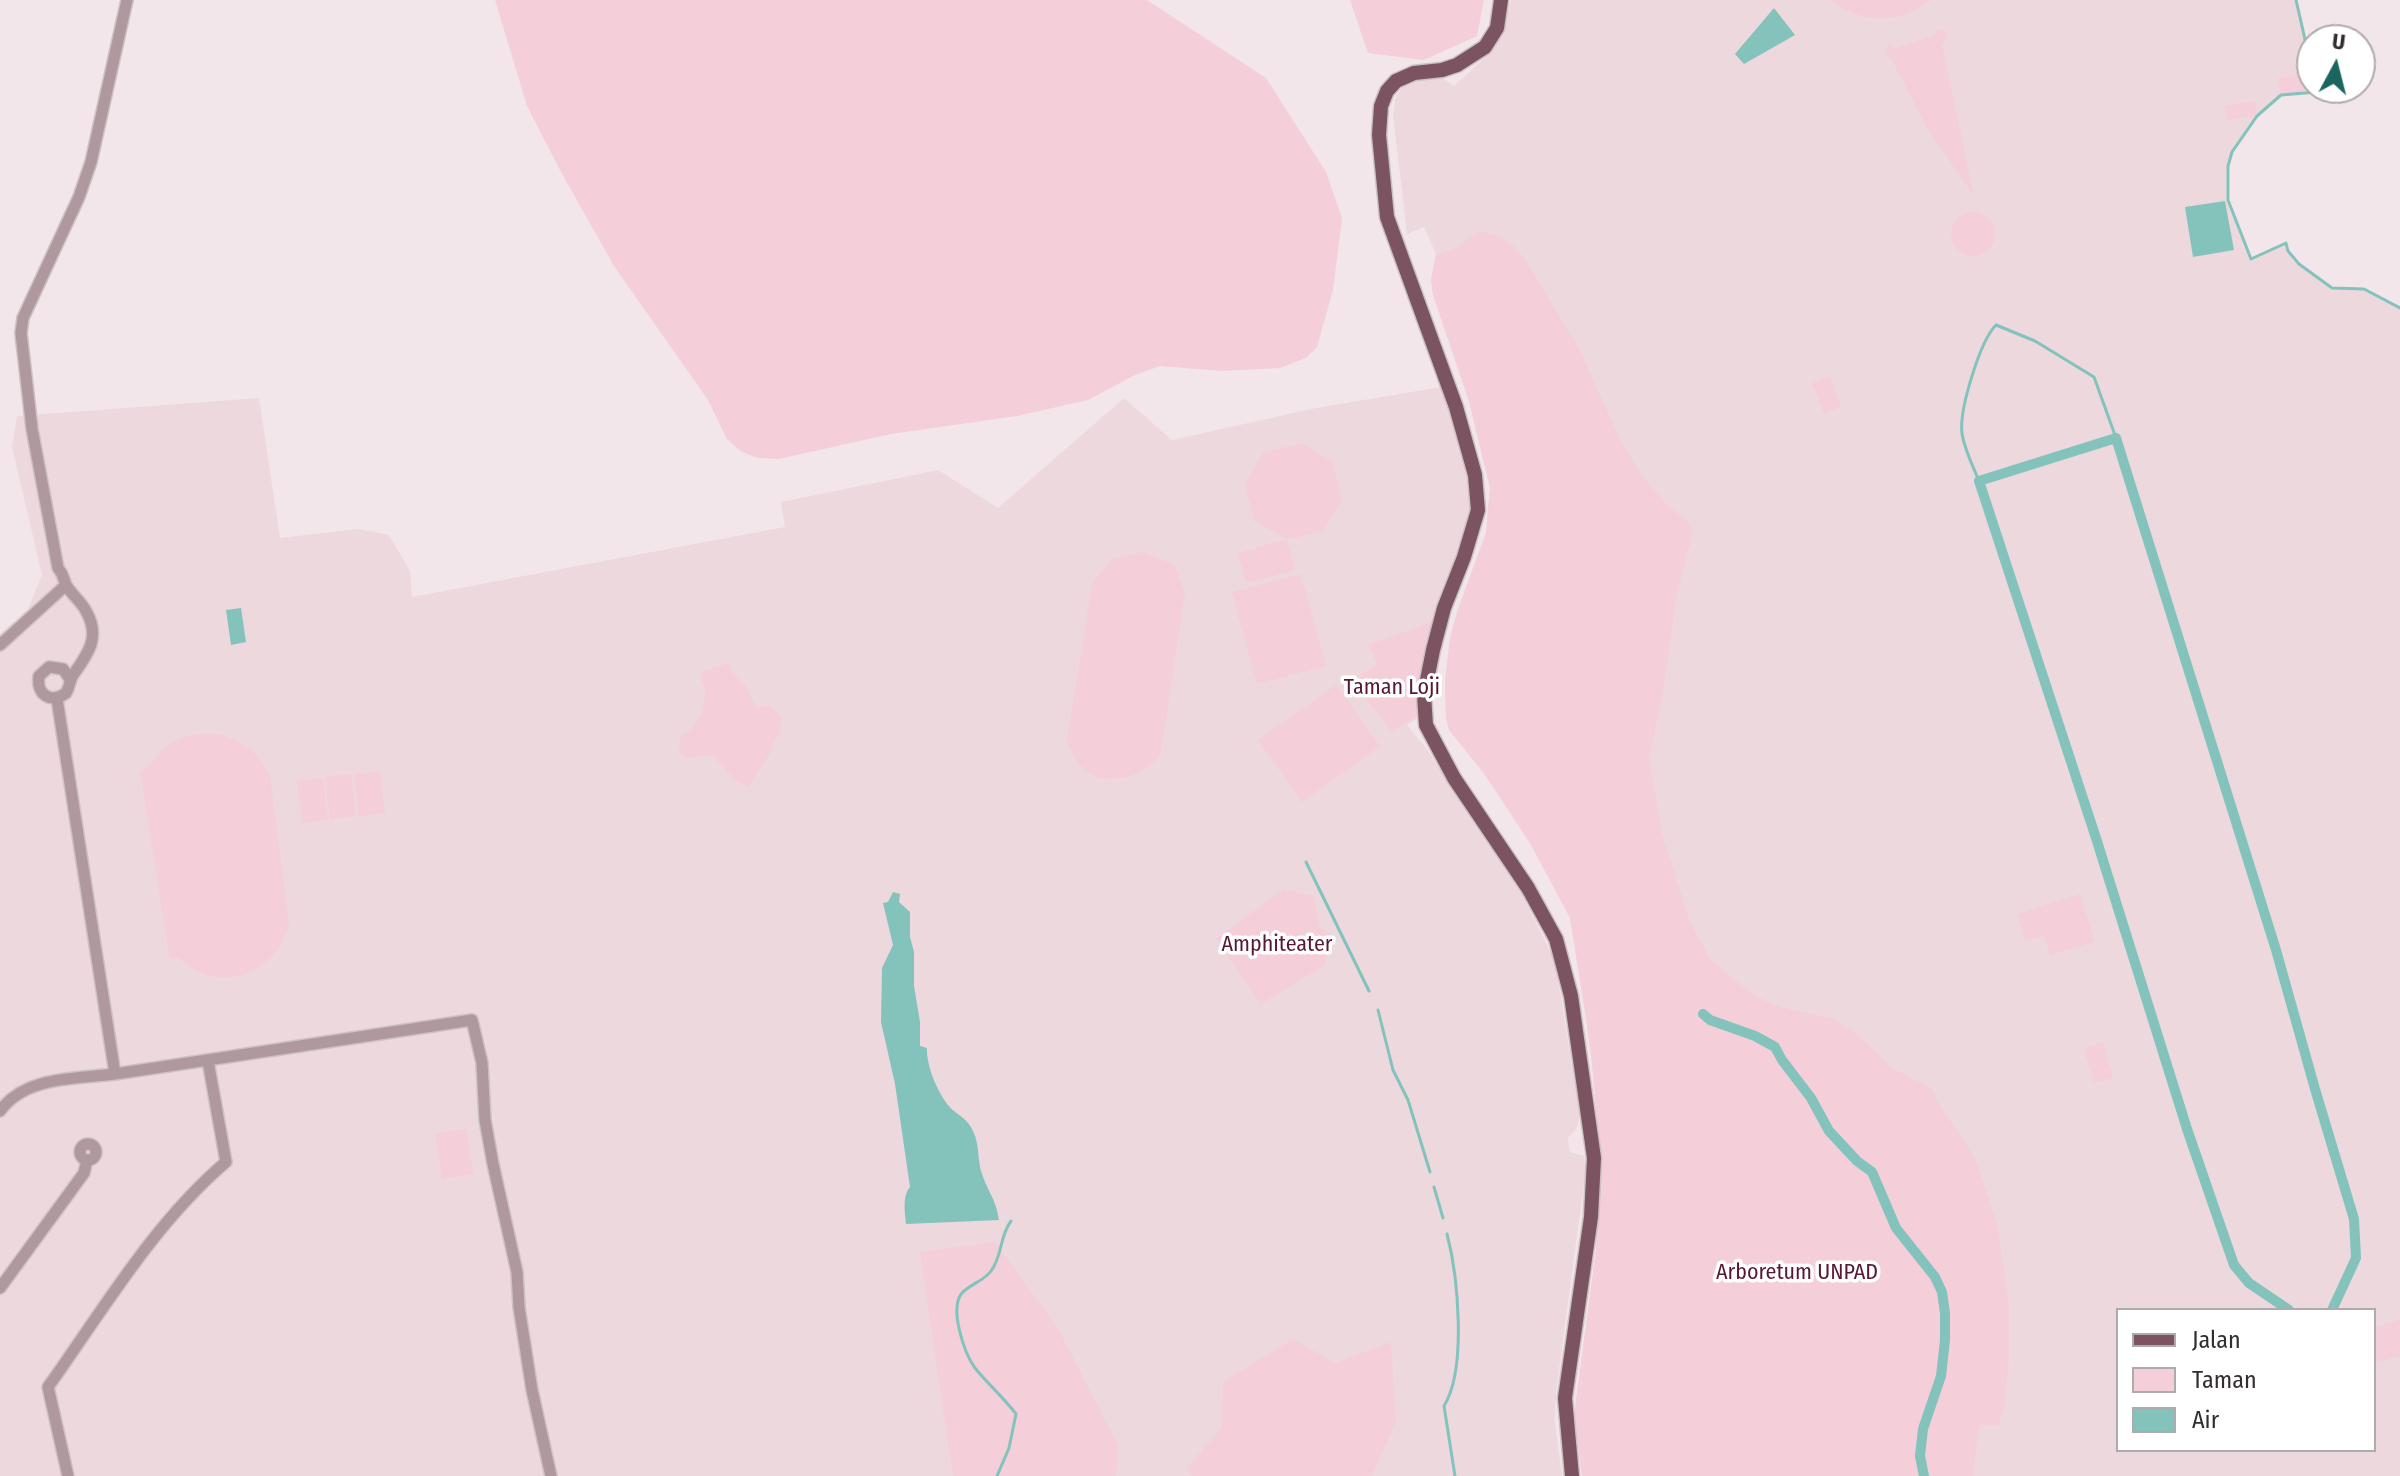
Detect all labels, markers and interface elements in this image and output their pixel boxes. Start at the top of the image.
north arrow [2296,24,2376,104]
text: U [2331,27,2347,56]
park label: Taman Loji [1344,675,1440,701]
park label: Amphiteater [1221,932,1333,958]
park label: Arboretum UNPAD [1716,1260,1878,1286]
legend [2116,1308,2376,1452]
text: Jalan [2192,1326,2241,1354]
text: Taman [2192,1366,2257,1394]
text: Air [2192,1406,2219,1434]

